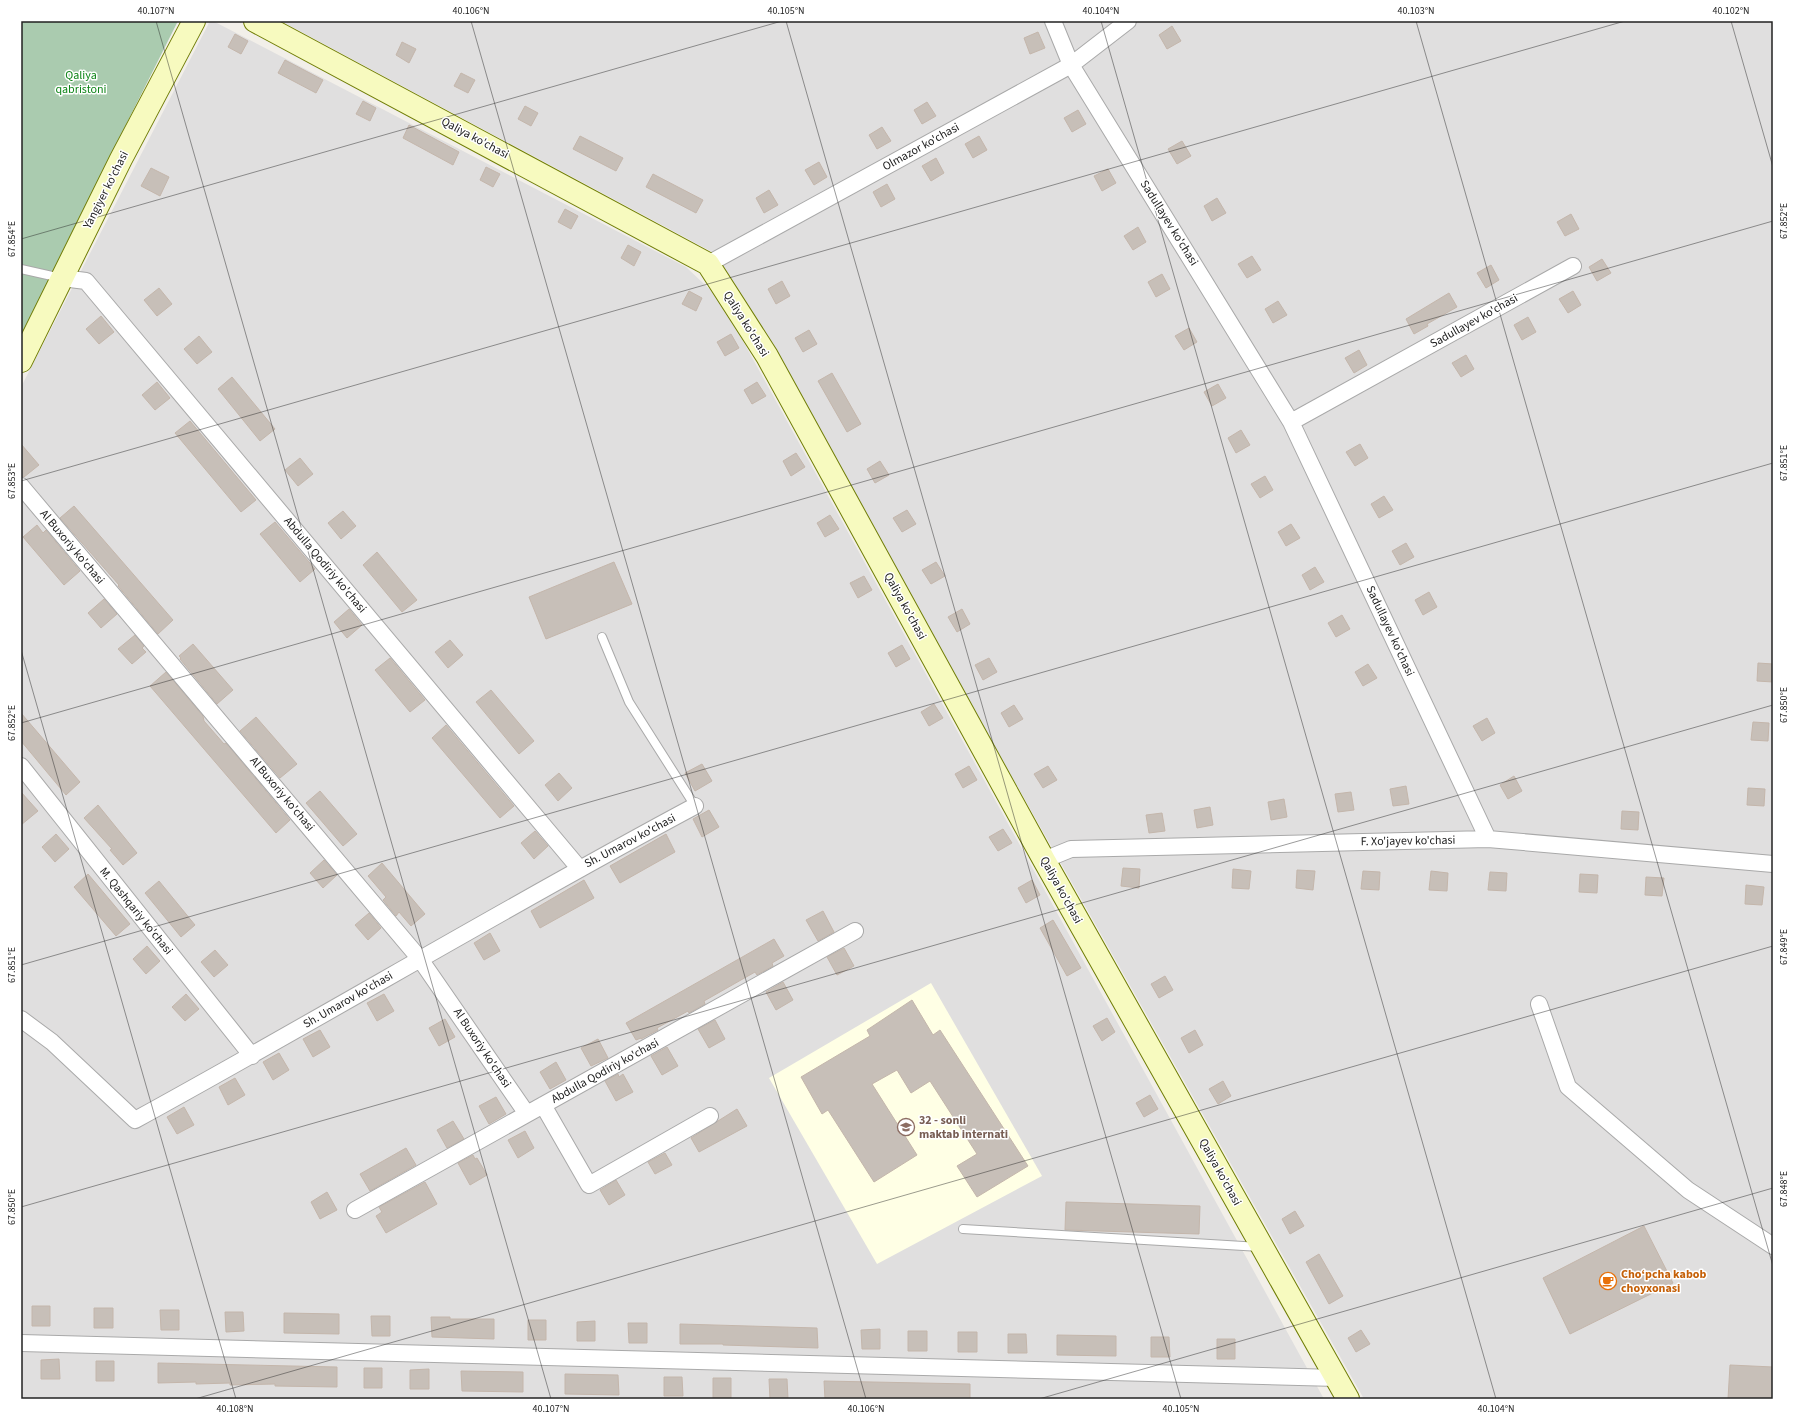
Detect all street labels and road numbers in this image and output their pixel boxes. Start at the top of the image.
street label: Qaliya ko'chasi [438,113,512,163]
street label: Olmazor ko'chasi [879,119,963,175]
street label: Yangiyer ko'chasi [79,148,133,233]
street label: Sadullayev ko'chasi [1136,177,1202,269]
street label: Qaliya ko'chasi [719,288,773,360]
street label: Sadullayev ko'chasi [1427,290,1521,352]
street label: Al Buxoriy ko'chasi [36,506,108,588]
street label: Abdulla Qodiriy ko'chasi [280,513,370,617]
street label: Qaliya ko'chasi [880,569,930,643]
street label: Sadullayev ko'chasi [1362,583,1418,679]
street label: Al Buxoriy ko'chasi [246,753,318,835]
street label: Sh. Umarov ko'chasi [581,810,679,872]
street label: F. Xo'jayev ko'chasi [1360,832,1456,850]
street label: Qaliya ko'chasi [1036,853,1086,927]
street label: M. Qashqariy ko'chasi [95,864,177,958]
street label: Sh. Umarov ko'chasi [300,967,396,1033]
street label: Al Buxoriy ko'chasi [449,1005,515,1091]
street label: Abdulla Qodiriy ko'chasi [548,1034,662,1108]
street label: Qaliya ko'chasi [1195,1135,1245,1209]

